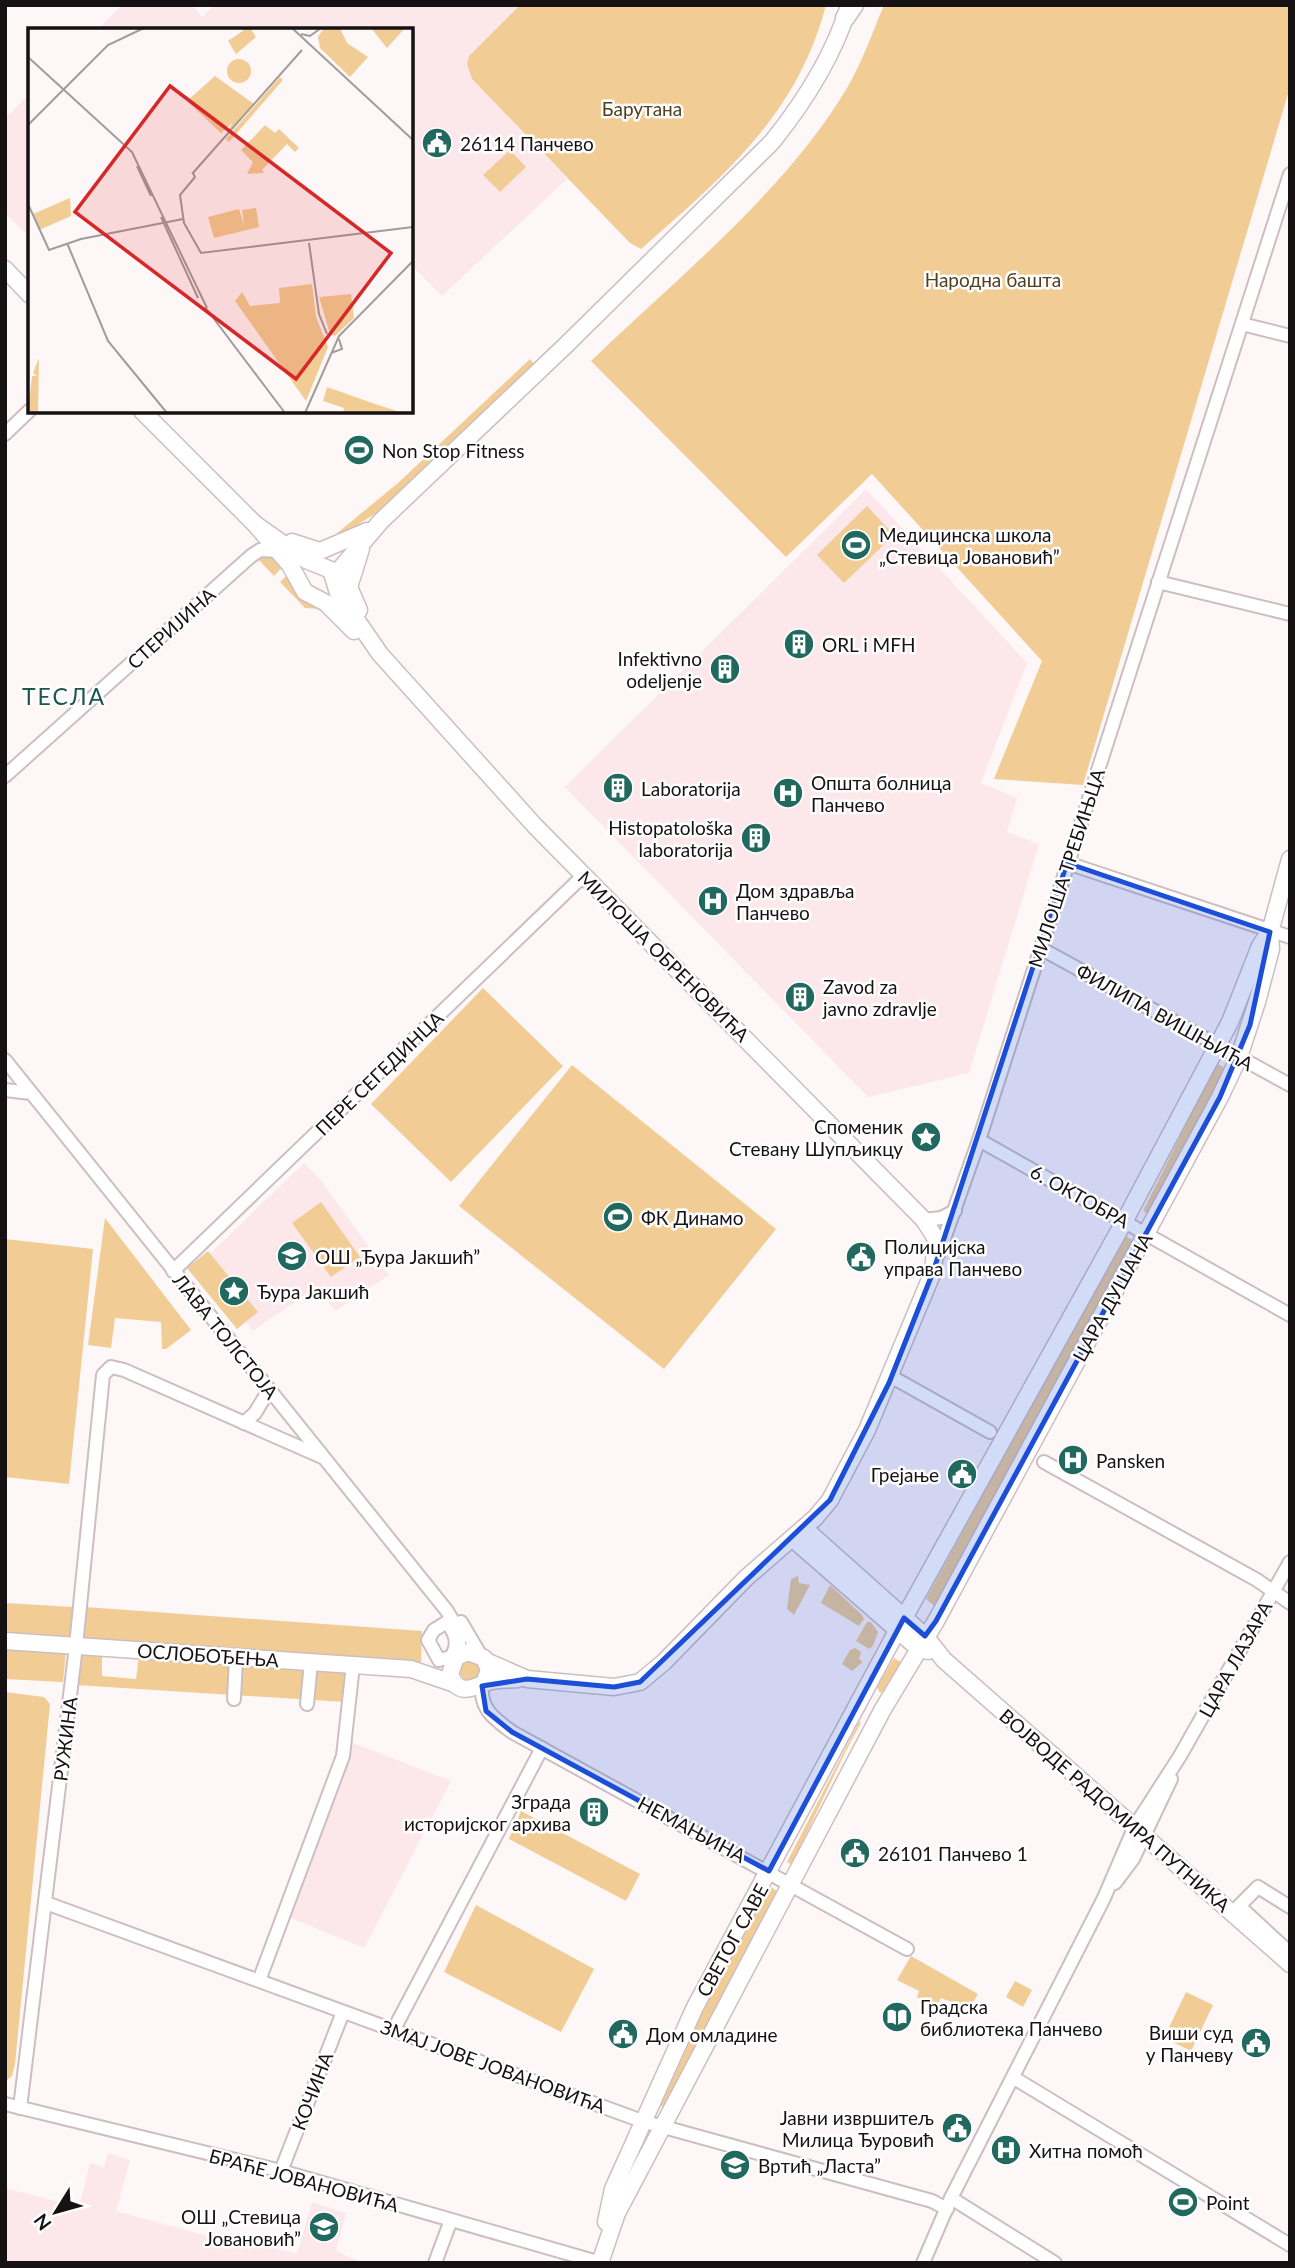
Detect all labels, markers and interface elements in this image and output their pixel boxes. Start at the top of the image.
inset map [28,28,413,413]
park label: Барутана [602,97,682,120]
public building icon: 26114 Панчево [420,126,454,160]
place label: 26114 Панчево [460,132,594,155]
park label: Народна башта [925,268,1061,291]
sports icon: Non Stop Fitness [342,433,376,467]
place label: Non Stop Fitness [382,439,525,462]
place label: Медицинска школа „Стевица Јовановић” [879,523,1060,568]
sports icon: Медицинска школа „Стевица Јовановић” [839,528,873,562]
street label: СТЕРИЈИНА [122,582,220,674]
building icon: ORL i MFH [782,627,816,661]
place label: ORL i MFH [822,633,915,656]
place label: Infektivno odeljenje [617,647,702,692]
building icon: Infektivno odeljenje [708,652,742,686]
district label: ТЕСЛА [22,682,106,710]
street label: МИЛОША ТРЕБИЊЦА [1023,766,1109,970]
building icon: Laboratorija [601,771,635,805]
place label: Општа болница Панчево [811,771,951,816]
hospital icon: Општа болница Панчево [771,776,805,810]
place label: Laboratorija [641,777,741,800]
place label: Histopatološka laboratorija [608,816,733,861]
building icon: Histopatološka laboratorija [739,821,773,855]
street label: МИЛОША ОБРЕНОВИЋА [574,866,754,1046]
place label: Дом здравља Панчево [736,879,854,924]
hospital icon: Дом здравља Панчево [696,884,730,918]
street label: ФИЛИПА ВИШЊИЋА [1072,959,1258,1075]
place label: Zavod za javno zdravlje [822,975,937,1020]
building icon: Zavod za javno zdravlje [783,980,817,1014]
street label: ПЕРЕ СЕГЕДИНЦА [310,1006,448,1140]
place label: Споменик Стевану Шупљикцу [729,1115,903,1160]
place icon: Споменик Стевану Шупљикцу [909,1120,943,1154]
street label: 6. ОКТОБРА [1027,1159,1133,1233]
sports icon: ФК Динамо [601,1200,635,1234]
place label: ФК Динамо [641,1206,743,1229]
street label: ЦАРА ДУШАНА [1067,1229,1157,1365]
place label: Полицијска управа Панчево [884,1235,1022,1280]
school or university icon: ОШ „Ђура Јакшић” [275,1239,309,1273]
public building icon: Полицијска управа Панчево [844,1240,878,1274]
place label: ОШ „Ђура Јакшић” [315,1245,480,1268]
street label: ЛАВА ТОЛСТОЈА [168,1268,284,1403]
place icon: Ђура Јакшић [217,1274,251,1308]
place label: Ђура Јакшић [257,1280,369,1303]
hospital icon: Pansken [1056,1443,1090,1477]
place label: Pansken [1096,1449,1165,1472]
public building icon: Грејање [945,1457,979,1491]
place label: Грејање [871,1463,939,1486]
street label: ЦАРА ЛАЗАРА [1194,1597,1277,1721]
street label: ОСЛОБОЂЕЊА [136,1639,280,1671]
street label: РУЖИНА [48,1695,82,1783]
street label: ВОЈВОДЕ РАДОМИРА ПУТНИКА [995,1704,1235,1916]
place label: Зграда историјског архива [404,1790,571,1835]
street label: НЕМАЊИНА [634,1791,750,1867]
building icon: Зграда историјског архива [577,1795,611,1829]
public building icon: 26101 Панчево 1 [838,1836,872,1870]
place label: 26101 Панчево 1 [878,1842,1028,1865]
street label: СВЕТОГ САВЕ [691,1879,773,2001]
place label: Градска библиотека Панчево [920,1995,1103,2040]
library icon: Градска библиотека Панчево [880,2000,914,2034]
street label: ЗМАЈ ЈОВЕ ЈОВАНОВИЋА [378,2015,609,2117]
public building icon: Дом омладине [606,2017,640,2051]
place label: Виши суд у Панчеву [1146,2021,1233,2066]
place label: Дом омладине [646,2023,778,2046]
public building icon: Виши суд у Панчеву [1239,2026,1273,2060]
street label: КОЧИНА [287,2049,337,2133]
place label: Јавни извршитељ Милица Ђуровић [780,2106,934,2151]
public building icon: Јавни извршитељ Милица Ђуровић [940,2111,974,2145]
hospital icon: Хитна помоћ [989,2133,1023,2167]
place label: Хитна помоћ [1029,2139,1143,2162]
street label: БРАЋЕ ЈОВАНОВИЋА [207,2144,402,2216]
school or university icon: Вртић „Ласта” [718,2148,752,2182]
place label: Вртић „Ласта” [758,2154,881,2177]
north arrow [21,2177,91,2247]
sports icon: Point [1166,2185,1200,2219]
place label: Point [1206,2191,1250,2214]
place label: ОШ „Стевица Јовановић” [181,2205,301,2250]
text: N [28,2210,56,2235]
school or university icon: ОШ „Стевица Јовановић” [307,2210,341,2244]

